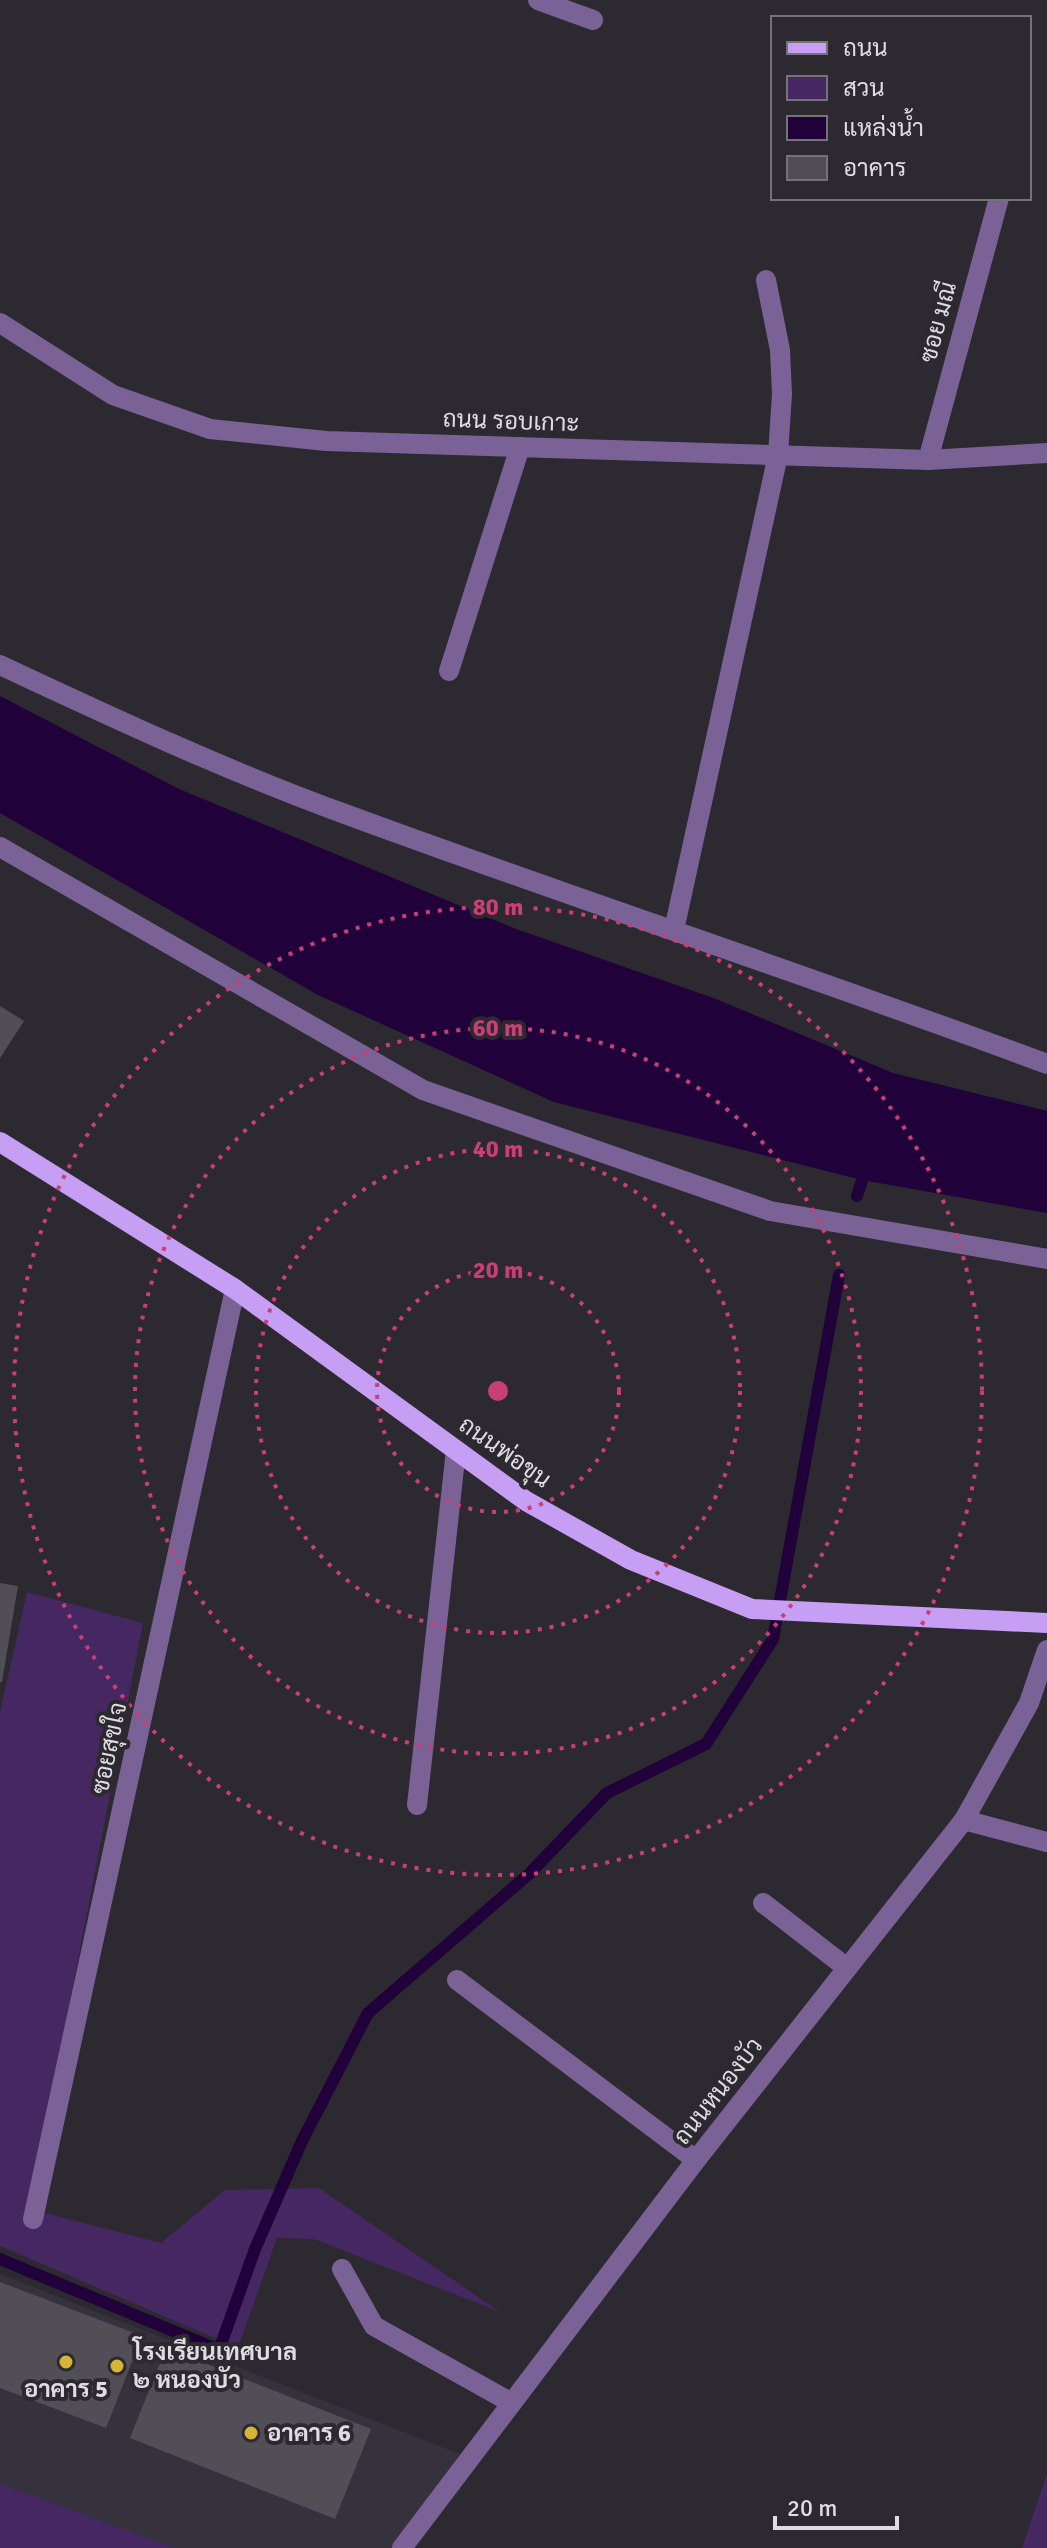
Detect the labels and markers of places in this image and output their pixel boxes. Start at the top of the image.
centre of rings [484,1377,512,1405]
place label: โรงเรียนเทศบาล ๒ หนองบัว [131,2336,297,2395]
marker: อาคาร 5 [57,2353,75,2371]
marker: โรงเรียนเทศบาล ๒ หนองบัว [108,2357,126,2375]
place label: อาคาร 5 [24,2374,108,2404]
place label: อาคาร 6 [267,2418,351,2448]
marker: อาคาร 6 [242,2424,260,2442]

